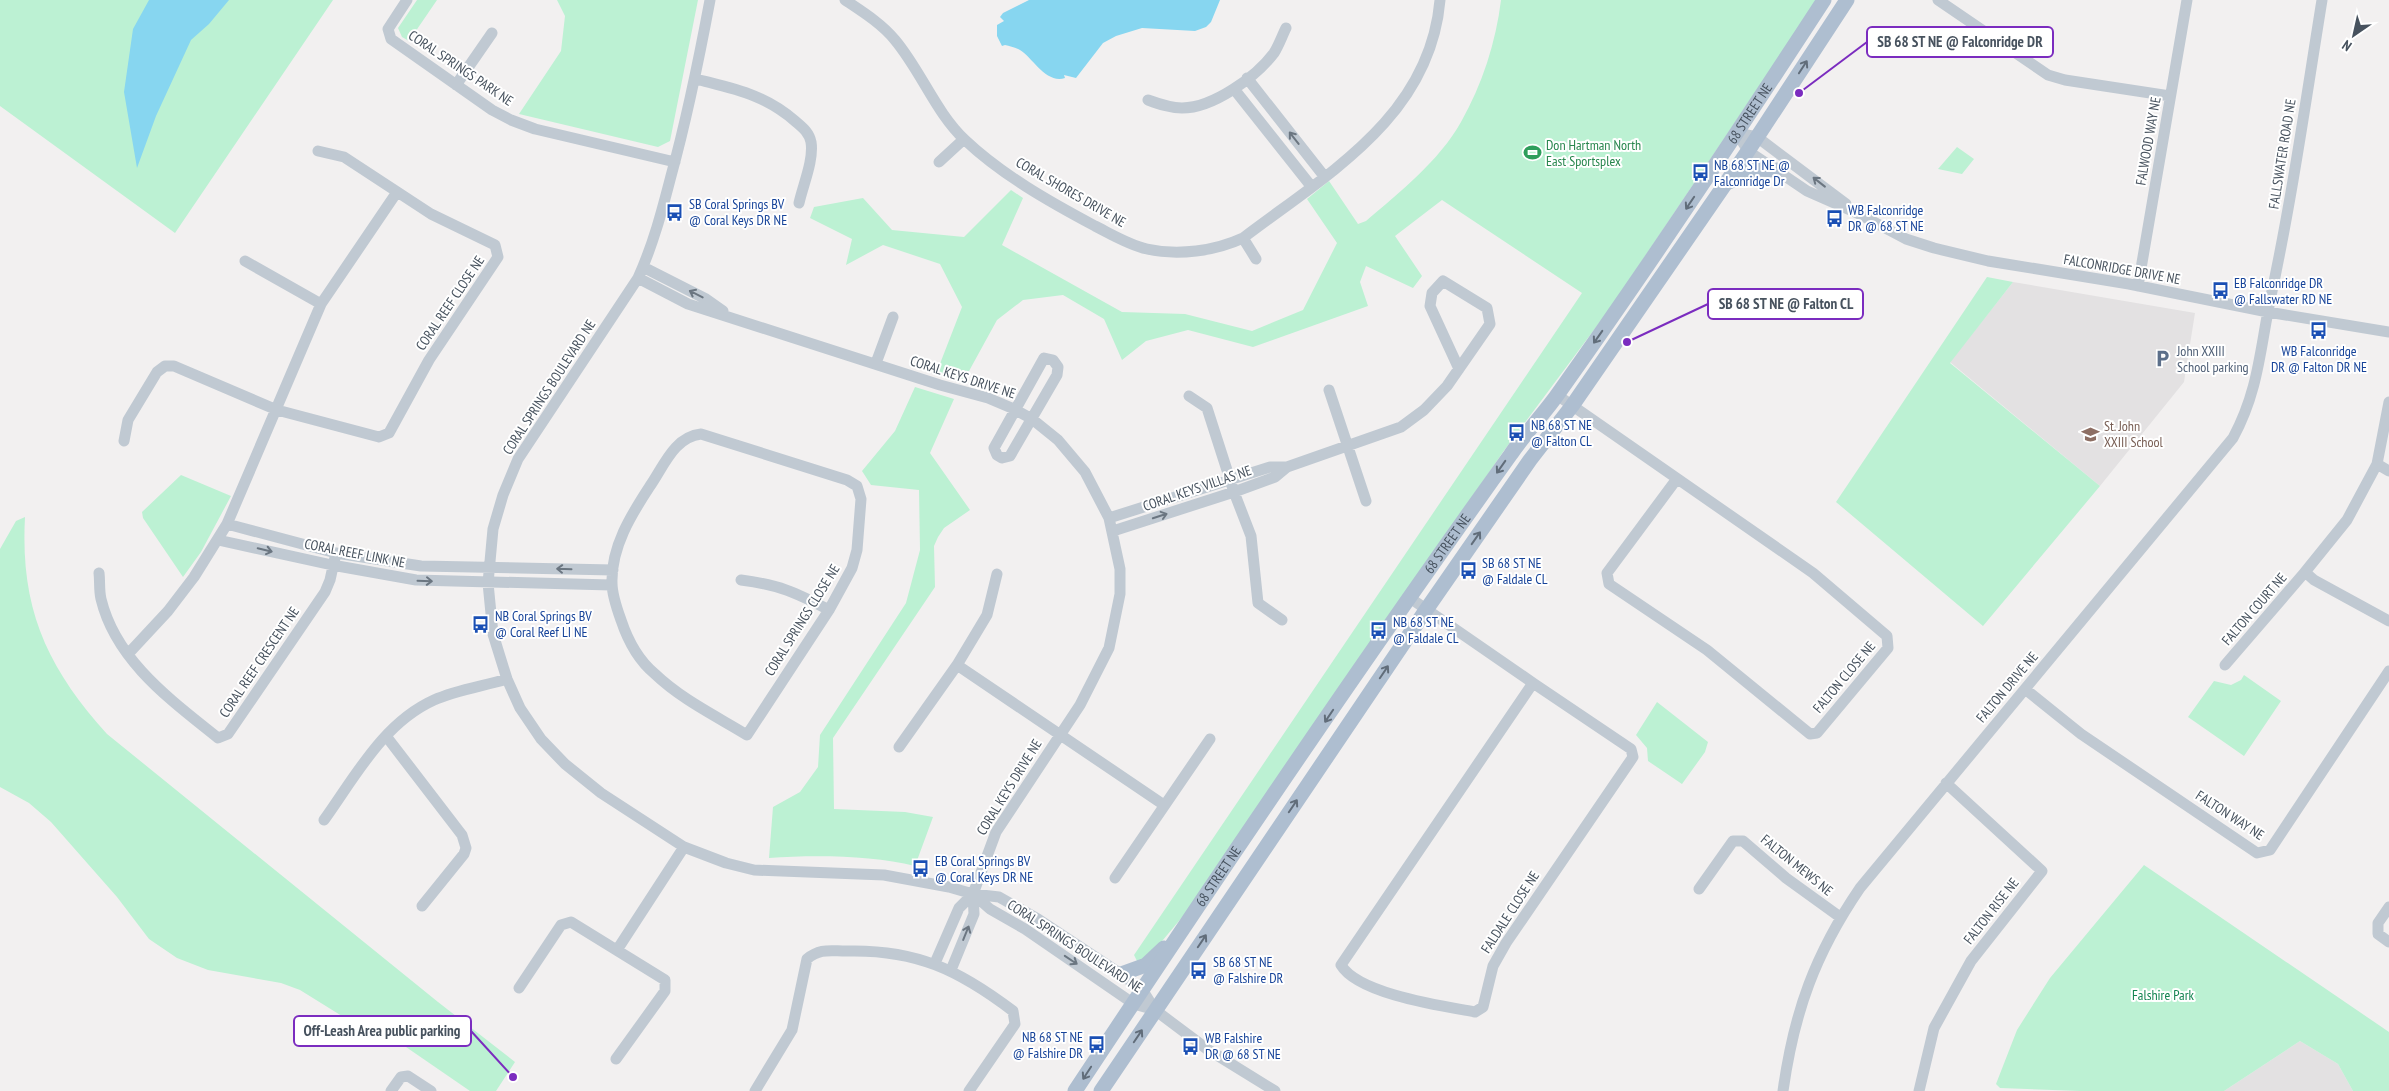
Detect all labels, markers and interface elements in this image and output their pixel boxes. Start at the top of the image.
north arrow [2329,10,2379,60]
street label: CORAL SPRINGS PARK NE [405,26,517,110]
callout: SB 68 ST NE @ Falconridge DR [1867,27,2053,57]
text: SB 68 ST NE @ Falconridge DR [1877,32,2043,51]
text: N [2339,36,2355,55]
one-way arrow [1798,60,1808,74]
street label: 68 STREET NE [1723,80,1776,147]
street label: FALWOOD WAY NE [2131,95,2165,187]
street label: FALLSWATER ROAD NE [2264,98,2300,210]
one-way arrow [1288,132,1299,145]
place label: Don Hartman North East Sportsplex [1546,136,1641,170]
sports icon: Don Hartman North East Sportsplex [1522,143,1542,163]
street label: CORAL SHORES DRIVE NE [1013,153,1129,231]
place label: NB 68 ST NE @ Falconridge Dr [1714,156,1790,190]
bus stop icon: NB 68 ST NE @ Falconridge Dr [1690,163,1710,183]
one-way arrow [1813,177,1826,188]
place label: SB Coral Springs BV @ Coral Keys DR NE [689,195,787,229]
one-way arrow [1685,195,1695,209]
place label: WB Falconridge DR @ 68 ST NE [1848,201,1924,235]
bus stop icon: SB Coral Springs BV @ Coral Keys DR NE [665,202,685,222]
bus stop icon: WB Falconridge DR @ 68 ST NE [1824,208,1844,228]
street label: FALCONRIDGE DRIVE NE [2062,250,2182,288]
street label: CORAL REEF CLOSE NE [412,252,488,354]
place label: EB Falconridge DR @ Fallswater RD NE [2234,274,2332,308]
bus stop icon: EB Falconridge DR @ Fallswater RD NE [2210,281,2230,301]
one-way arrow [689,289,704,298]
callout: SB 68 ST NE @ Falton CL [1708,289,1863,319]
text: SB 68 ST NE @ Falton CL [1719,294,1854,313]
street label: CORAL SPRINGS BOULEVARD NE [499,316,599,458]
bus stop icon: WB Falconridge DR @ Falton DR NE [2309,321,2329,341]
one-way arrow [1593,330,1603,344]
place label: John XXIII School parking [2176,342,2249,376]
place label: WB Falconridge DR @ Falton DR NE [2271,342,2367,376]
parking icon: John XXIII School parking [2153,349,2173,369]
street label: CORAL KEYS DRIVE NE [908,351,1018,403]
place label: NB 68 ST NE @ Falton CL [1531,416,1592,450]
place label: St. John XXIII School [2104,417,2164,451]
bus stop icon: NB 68 ST NE @ Falton CL [1507,423,1527,443]
school or university icon: St. John XXIII School [2080,424,2100,444]
one-way arrow [1496,460,1506,474]
street label: CORAL KEYS VILLAS NE [1140,461,1254,515]
street label: 68 STREET NE [1420,510,1474,577]
one-way arrow [1151,511,1167,521]
one-way arrow [1471,531,1481,545]
street label: CORAL REEF LINK NE [303,534,407,572]
one-way arrow [257,546,273,555]
place label: SB 68 ST NE @ Faldale CL [1482,554,1548,588]
street label: CORAL SPRINGS CLOSE NE [760,561,844,679]
bus stop icon: SB 68 ST NE @ Faldale CL [1458,561,1478,581]
one-way arrow [556,564,572,573]
street label: FALTON COURT NE [2218,569,2290,649]
one-way arrow [416,576,432,585]
street label: CORAL REEF CRESCENT NE [215,603,303,721]
place label: NB Coral Springs BV @ Coral Reef LI NE [495,607,592,641]
place label: NB 68 ST NE @ Faldale CL [1393,613,1459,647]
bus stop icon: NB Coral Springs BV @ Coral Reef LI NE [471,614,491,634]
bus stop icon: NB 68 ST NE @ Faldale CL [1369,620,1389,640]
street label: FALTON CLOSE NE [1809,637,1879,717]
street label: FALTON DRIVE NE [1972,648,2042,726]
one-way arrow [1379,665,1389,679]
one-way arrow [1324,708,1334,722]
street label: CORAL KEYS DRIVE NE [972,736,1046,838]
street label: FALTON WAY NE [2192,786,2268,844]
one-way arrow [1288,800,1298,814]
street label: FALTON MEWS NE [1757,830,1837,900]
street label: 68 STREET NE [1191,843,1245,910]
place label: EB Coral Springs BV @ Coral Keys DR NE [935,852,1033,886]
bus stop icon: EB Coral Springs BV @ Coral Keys DR NE [911,859,931,879]
street label: FALDALE CLOSE NE [1477,868,1543,956]
street label: FALTON RISE NE [1960,874,2022,948]
street label: CORAL SPRINGS BOULEVARD NE [1004,896,1146,996]
one-way arrow [962,926,971,941]
one-way arrow [1197,934,1207,948]
place label: SB 68 ST NE @ Falshire DR [1213,953,1283,987]
one-way arrow [1064,955,1078,965]
bus stop icon: SB 68 ST NE @ Falshire DR [1189,960,1209,980]
park label: Falshire Park [2132,986,2195,1004]
callout: Off-Leash Area public parking [294,1016,471,1046]
text: Off-Leash Area public parking [304,1021,461,1040]
place label: NB 68 ST NE @ Falshire DR [1013,1028,1083,1062]
one-way arrow [1132,1029,1143,1043]
place label: WB Falshire DR @ 68 ST NE [1205,1029,1281,1063]
bus stop icon: NB 68 ST NE @ Falshire DR [1087,1035,1107,1055]
bus stop icon: WB Falshire DR @ 68 ST NE [1181,1036,1201,1056]
one-way arrow [1082,1066,1092,1080]

